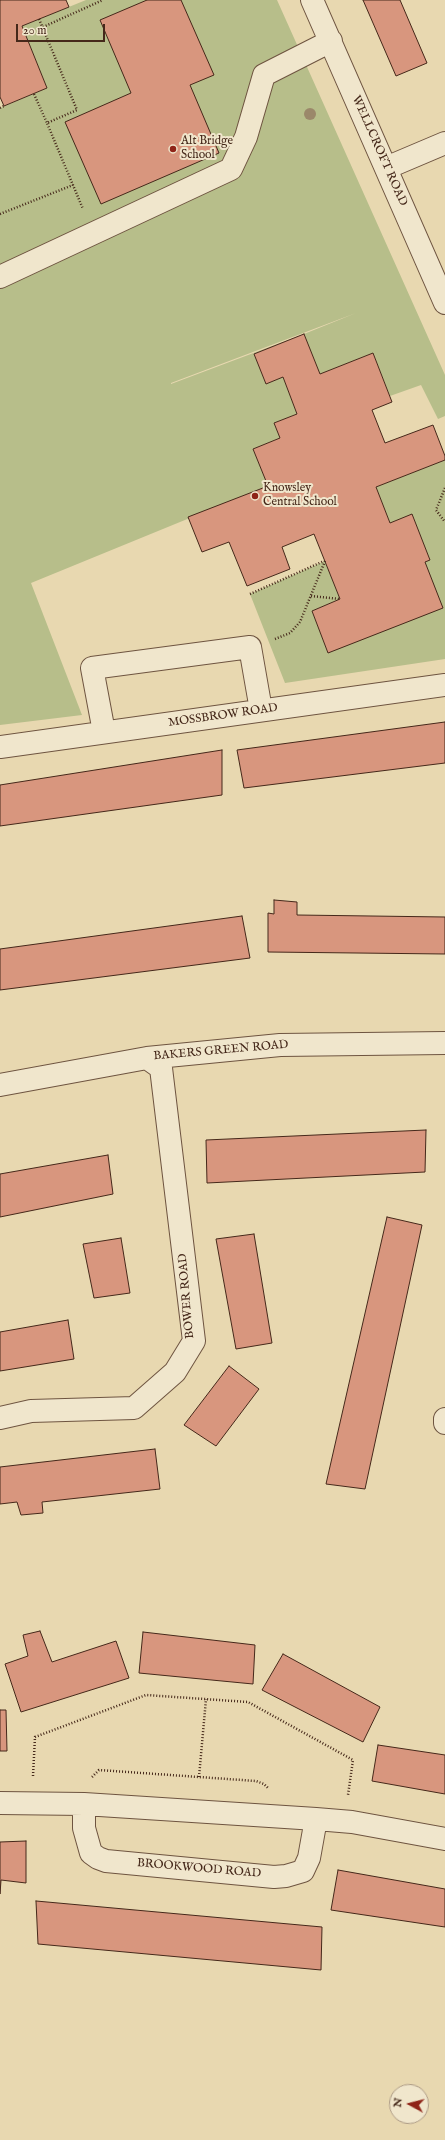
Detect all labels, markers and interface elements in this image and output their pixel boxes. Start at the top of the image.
scale bar [18,16,107,42]
text: 20 m [23,23,46,38]
street label: WELLCROFT ROAD [348,93,410,209]
place label: Alt Bridge School [181,135,233,163]
marker: Alt Bridge School [168,144,178,154]
place label: Knowsley Central School [263,482,337,510]
marker: Knowsley Central School [250,491,260,501]
street label: MOSSBROW ROAD [167,701,279,731]
street label: BAKERS GREEN ROAD [153,1038,289,1064]
street label: BOWER ROAD [176,1253,198,1339]
street label: BROOKWOOD ROAD [136,1856,262,1882]
north arrow [389,2084,429,2124]
text: N [391,2097,406,2108]

